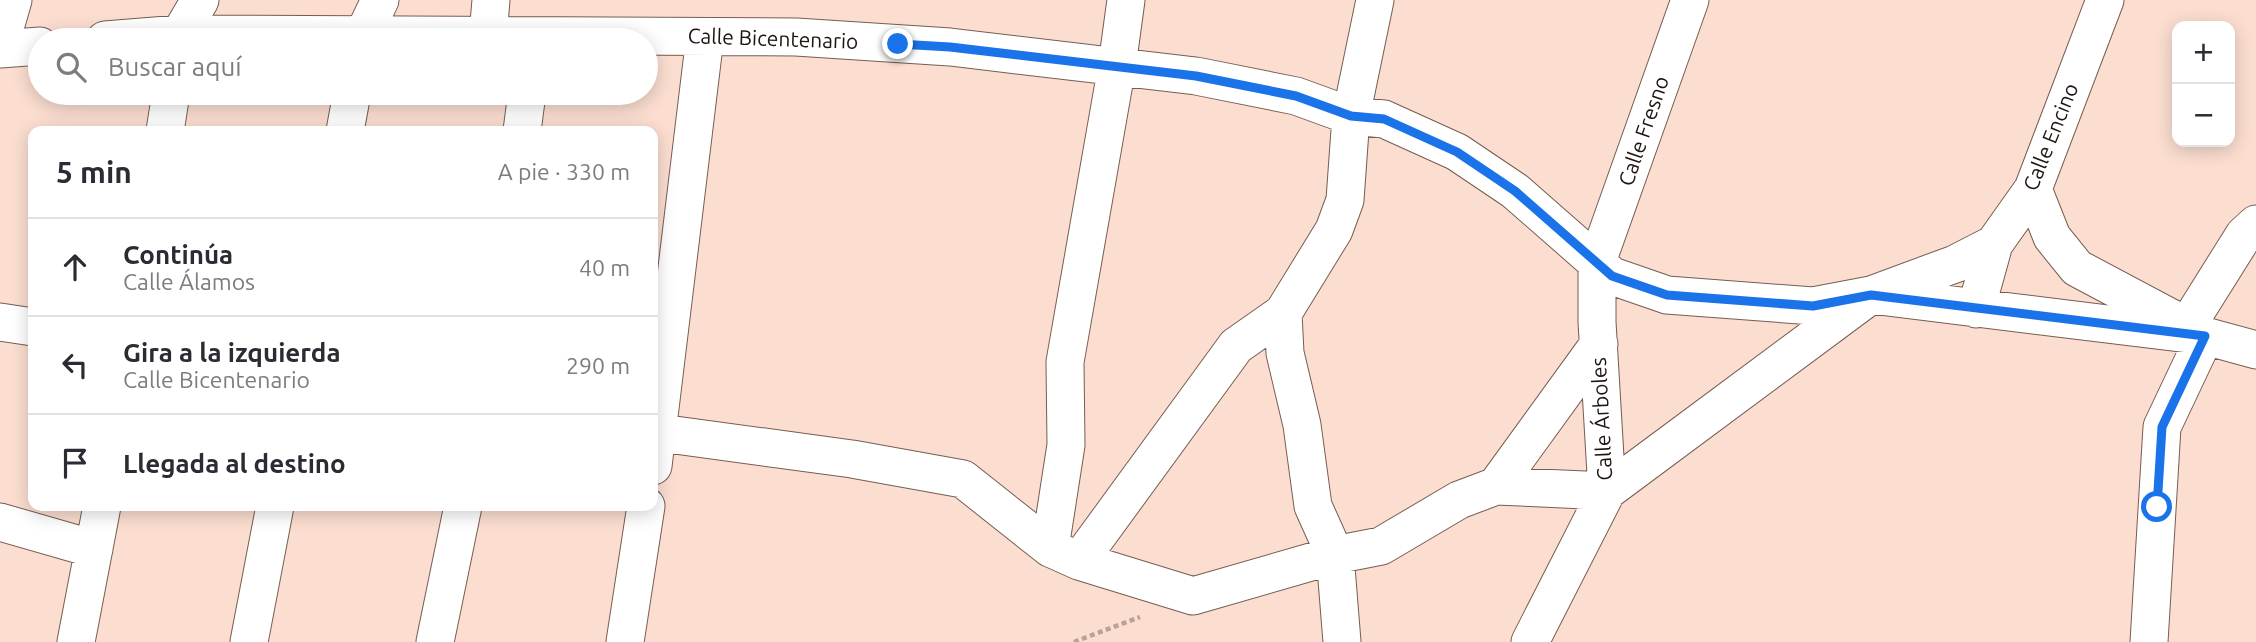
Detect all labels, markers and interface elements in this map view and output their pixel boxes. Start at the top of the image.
map controls [2172,21,2235,147]
button: + [2172,21,2235,84]
street label: Calle Bicentenario [687,23,859,53]
search box [28,28,658,105]
route end [882,28,913,59]
icon: search [52,48,90,86]
text: Buscar aquí [108,52,242,81]
street label: Calle Fresno [1613,73,1673,189]
street label: Calle Encino [2018,79,2083,194]
button: − [2172,84,2235,147]
text: 5 min [56,155,132,189]
text: A pie · 330 m [498,159,630,184]
text: Continúa [123,240,233,269]
icon: ahead [56,248,94,286]
text: 40 m [579,255,630,280]
text: Calle Álamos [123,269,255,294]
text: Gira a la izquierda [123,338,341,367]
icon: left [56,346,94,384]
text: 290 m [566,353,630,378]
street label: Calle Árboles [1586,357,1616,481]
text: Calle Bicentenario [123,367,310,392]
icon: arrive [56,444,94,482]
text: Llegada al destino [123,449,346,478]
route start [2141,491,2172,522]

